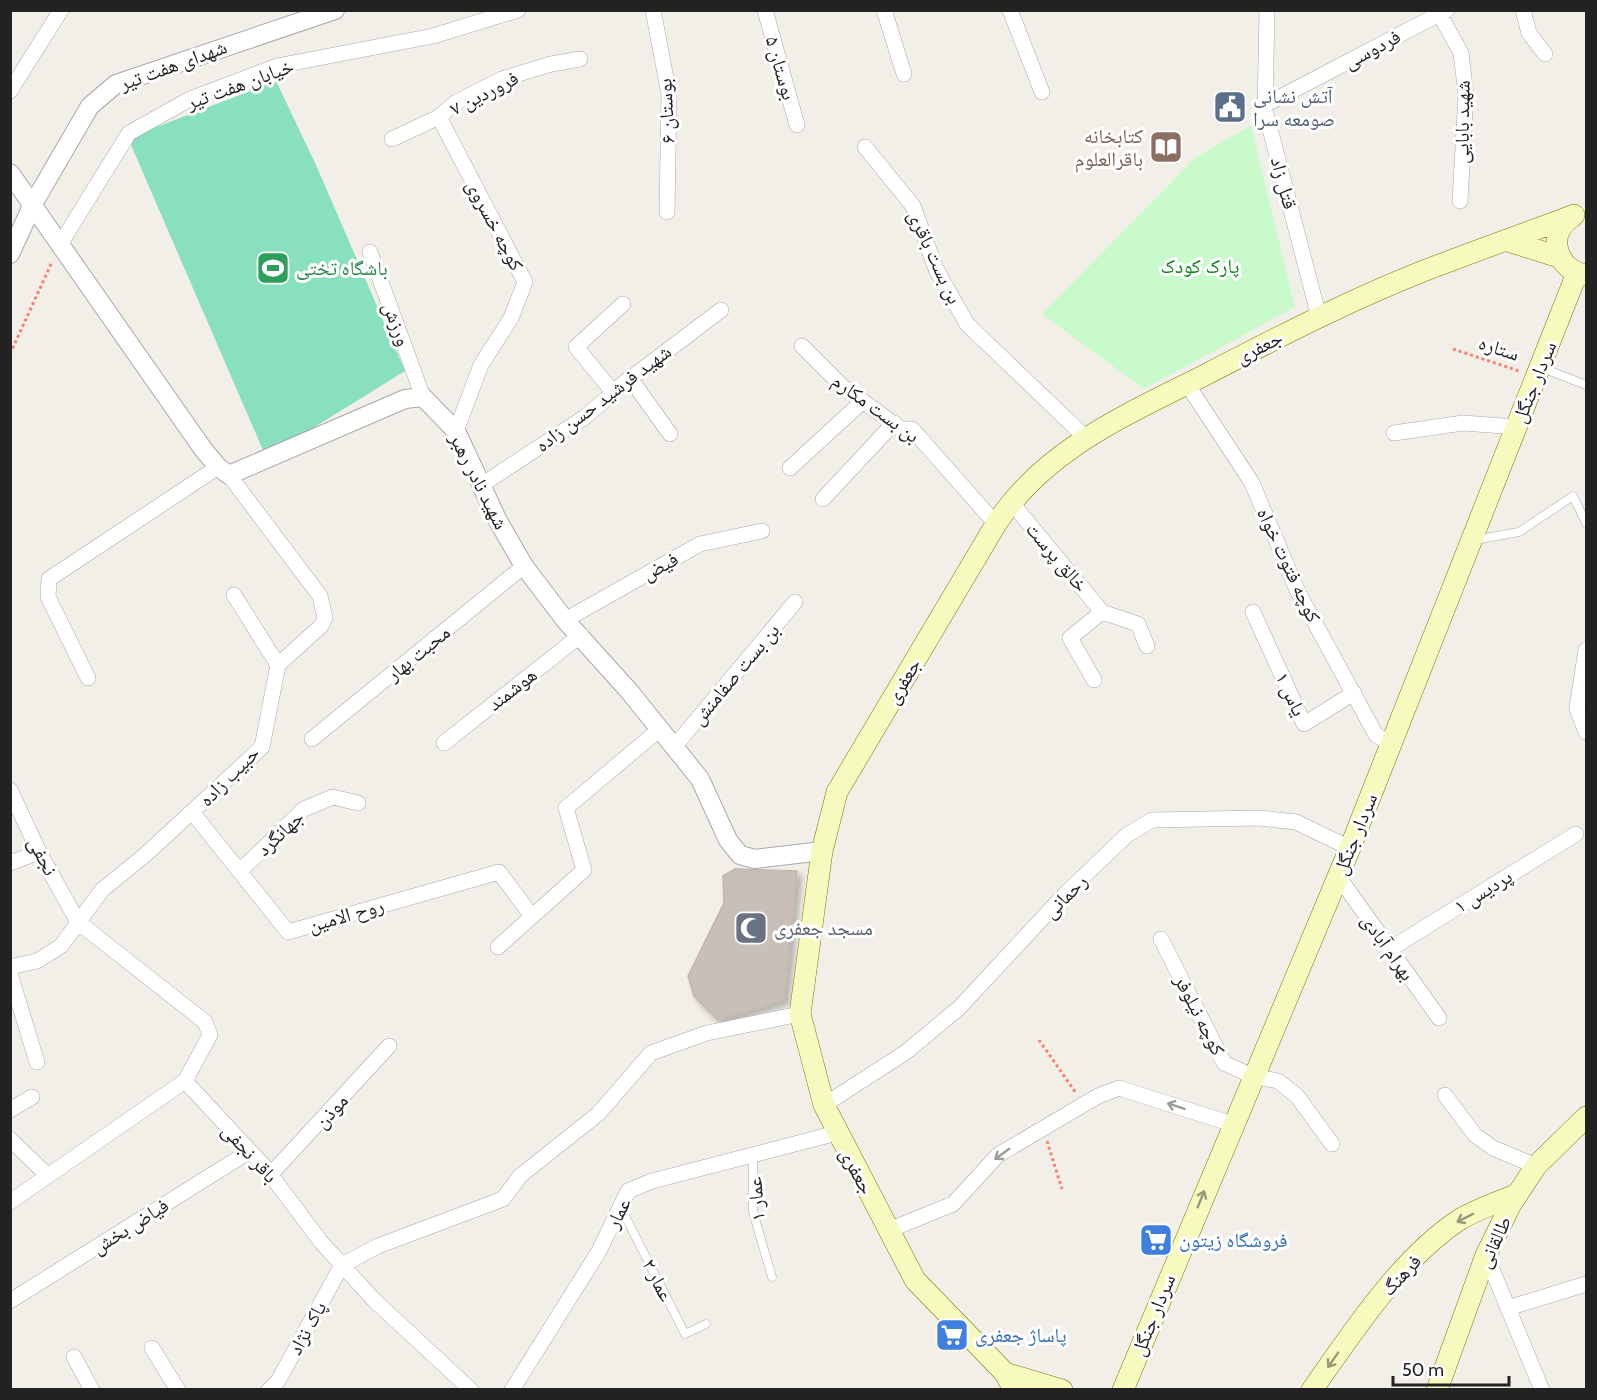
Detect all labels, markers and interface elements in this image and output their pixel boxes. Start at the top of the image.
street label: فردوسی [1339,24,1405,74]
street label: بوستان ۵ [760,33,802,103]
street label: شهدای هفت تیر [115,34,230,96]
street label: خیابان هفت تیر [182,53,297,115]
street label: فروردین ۷ [446,66,522,120]
street label: بوستان ۶ [652,78,680,144]
street label: شهید بابایی [1449,80,1475,164]
place label: آتش نشانی صومعه سرا [1253,84,1335,131]
public building icon: آتش نشانی صومعه سرا [1212,89,1248,125]
place label: کتابخانه باقرالعلوم [1075,124,1143,173]
library icon: کتابخانه باقرالعلوم [1148,129,1184,165]
street label: قتل زاد [1266,154,1302,212]
street label: کوچه خسروی [461,175,529,275]
street label: بن بست باقری [903,206,967,308]
sports icon: باشگاه تختی [255,250,291,286]
park label: پارک کودک [1161,254,1240,278]
place label: باشگاه تختی [296,256,388,280]
street label: ورزش [378,299,416,349]
street label: جعفری [1232,325,1287,369]
street label: ستاره [1476,330,1522,366]
street label: سردار جنگل [1507,338,1561,426]
street label: شهید فرشید حسن زاده [530,339,676,457]
street label: بن بست مکارم [826,368,924,449]
street label: شهید نادر رهبر [444,428,513,533]
street label: کوچه فتوت خواه [1252,504,1326,626]
street label: خالق پرست [1021,517,1093,597]
street label: فیض [638,547,682,585]
street label: بن بست صفامنش [686,618,784,730]
street label: محبت بهار [381,620,455,687]
street label: جعفری [880,654,926,708]
street label: هوشمند [482,662,542,716]
street label: یاس ۱ [1270,668,1312,720]
street label: حبیب زاده [194,741,264,811]
street label: سردار جنگل [1328,790,1382,878]
street label: جهانگرد [251,805,309,861]
street label: نجفی [23,833,63,879]
street label: پردیس ۱ [1450,864,1517,918]
street label: رحمانی [1038,869,1092,923]
street label: روح الامین [305,893,387,938]
street label: بهرام آبادی [1355,909,1420,986]
mosque icon: مسجد جعفری [733,910,769,946]
place label: مسجد جعفری [774,916,873,940]
street label: کوچه نیلوفر [1169,970,1231,1059]
street label: موذن [309,1089,353,1133]
one-way arrow [1167,1100,1186,1111]
street label: باقر نجفی [217,1118,283,1188]
street label: جعفری [835,1144,879,1199]
one-way arrow [994,1147,1010,1160]
street label: عمار ۱ [742,1176,770,1222]
one-way arrow [1196,1191,1207,1209]
street label: فیاض بخش [87,1193,173,1259]
street label: عمار [600,1194,636,1233]
one-way arrow [1457,1212,1474,1224]
street label: طالقانی [1472,1212,1516,1272]
supermarket icon: فروشگاه زیتون [1138,1222,1174,1258]
place label: فروشگاه زیتون [1179,1228,1288,1252]
street label: فرهنگ [1376,1249,1426,1301]
street label: عمار ۲ [637,1255,679,1305]
street label: سردار جنگل [1126,1271,1180,1359]
street label: پاک نژاد [283,1297,332,1359]
supermarket icon: پاساژ جعفری [934,1317,970,1353]
place label: پاساژ جعفری [975,1323,1067,1347]
scale bar [1393,1349,1508,1387]
one-way arrow [1327,1351,1340,1367]
text: 50 m [1402,1359,1444,1381]

